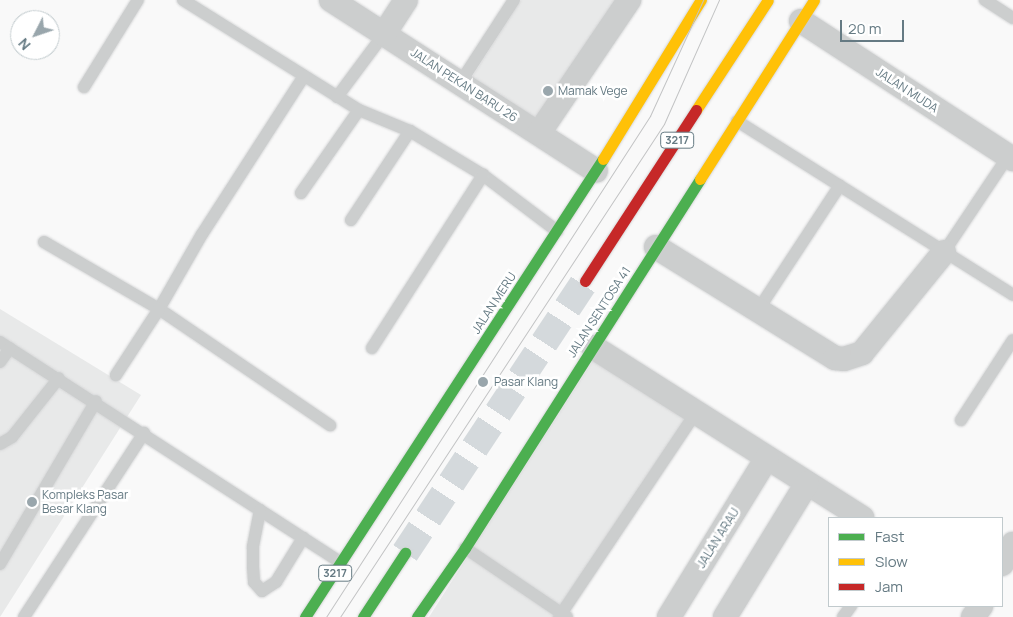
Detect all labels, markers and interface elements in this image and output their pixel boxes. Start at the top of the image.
north arrow [10,10,60,60]
scale bar [843,10,907,42]
text: 20 m [848,18,881,39]
text: N [14,34,35,55]
street label: JALAN PEKAN BARU 26 [408,45,520,125]
street label: JALAN MUDA [873,65,941,115]
place label: Mamak Vege [558,84,628,98]
marker: Mamak Vege [542,85,554,97]
road number: 3217 [660,132,694,148]
street label: JALAN SENTOSA 41 [564,264,634,360]
street label: JALAN MERU [469,270,519,336]
marker: Pasar Klang [476,375,490,389]
place label: Pasar Klang [494,375,558,389]
place label: Kompleks Pasar Besar Klang [42,488,128,516]
marker: Kompleks Pasar Besar Klang [26,496,38,508]
street label: JALAN ARAU [694,505,742,571]
legend [828,517,1003,607]
text: Fast [875,526,904,547]
text: Slow [875,551,908,572]
road number: 3217 [318,564,352,582]
text: Jam [875,576,903,597]

